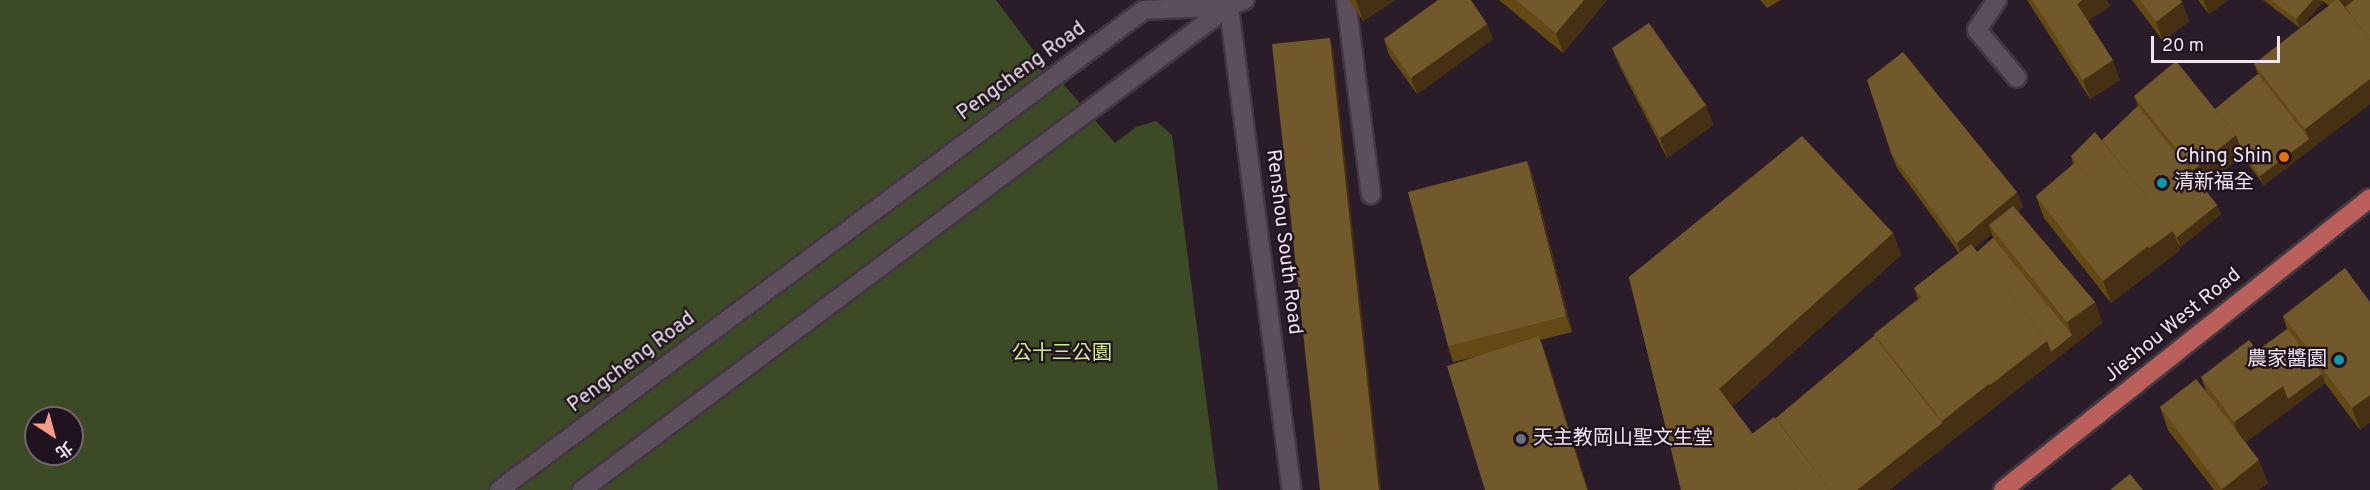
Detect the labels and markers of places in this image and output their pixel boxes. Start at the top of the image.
place label: Ching Shin [2176,145,2272,169]
marker: Ching Shin [2277,150,2291,164]
place label: 清新福全 [2174,171,2254,195]
marker: 清新福全 [2155,176,2169,190]
place label: 農家醬園 [2247,348,2327,372]
marker: 農家醬園 [2332,353,2346,367]
place label: 天主教岡山聖文生堂 [1533,427,1713,451]
marker: 天主教岡山聖文生堂 [1514,432,1528,446]

